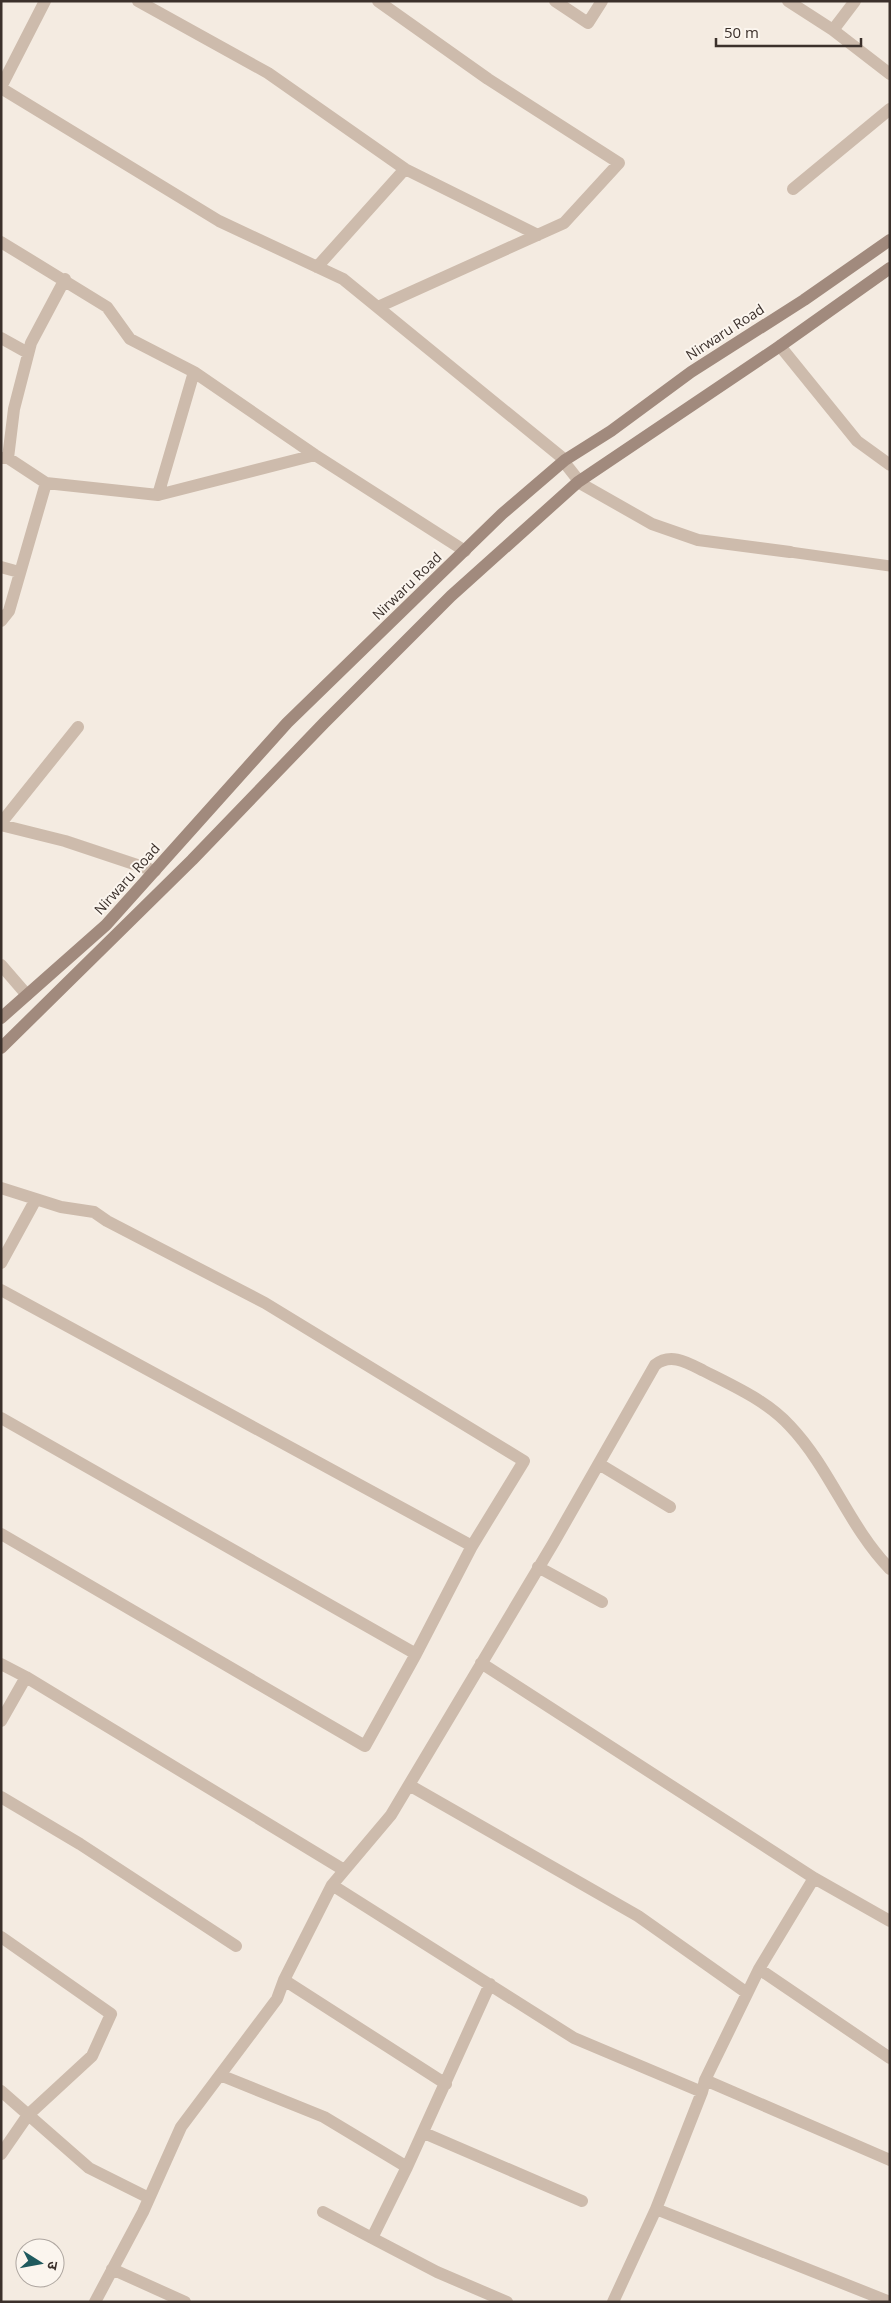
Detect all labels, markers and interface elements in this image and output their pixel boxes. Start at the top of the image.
scale bar [716,15,861,47]
text: 50 m [724,22,759,42]
street label: Nirwaru Road [682,299,768,364]
street label: Nirwaru Road [368,548,446,624]
street label: Nirwaru Road [90,839,164,918]
north arrow [15,2238,65,2288]
text: उ [43,2260,63,2272]

